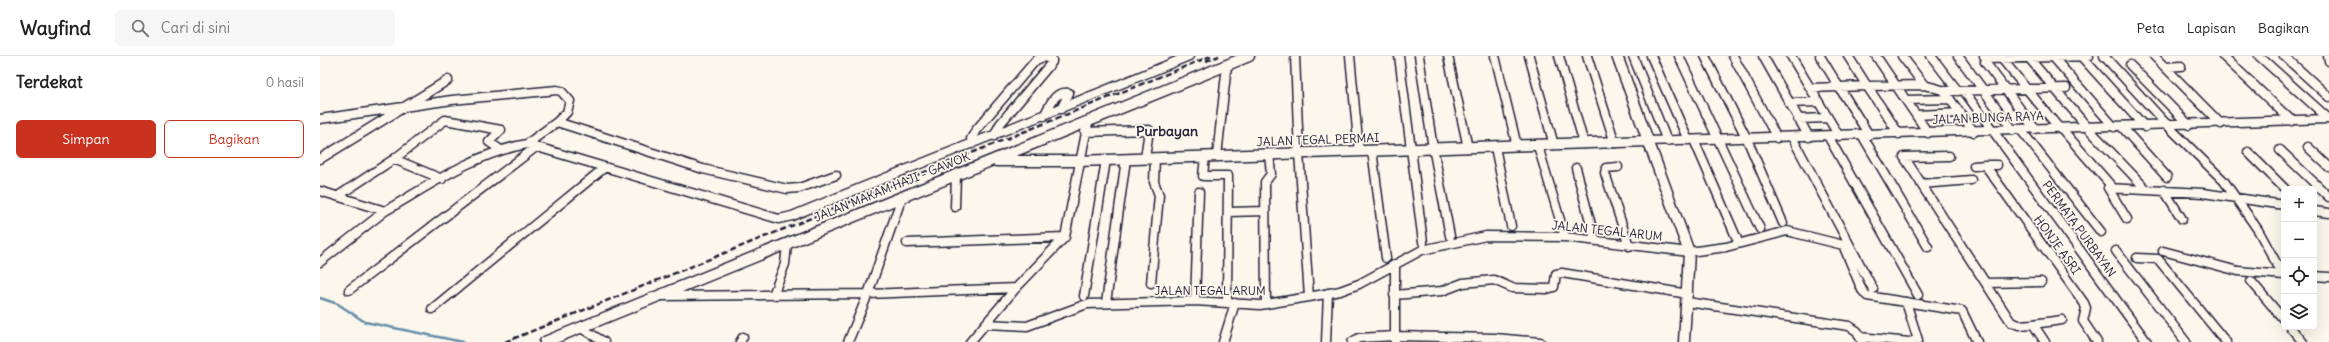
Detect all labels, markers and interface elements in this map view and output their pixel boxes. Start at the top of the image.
search box [115,10,395,46]
text: Wayfind [20,16,91,40]
icon: search [129,17,151,39]
text: Cari di sini [161,18,230,37]
text: Peta [2137,19,2165,37]
text: Lapisan [2187,19,2236,37]
text: Bagikan [2258,19,2309,37]
text: Terdekat [16,71,83,93]
text: 0 hasil [266,74,304,91]
street label: JALAN BUNGA RAYA [1932,108,2044,127]
button: Simpan [16,120,156,158]
button: Bagikan [164,120,304,158]
district label: Purbayan [1136,122,1198,140]
street label: JALAN TEGAL PERMAI [1256,130,1380,149]
street label: JALAN MAKAM HAJI - GAWOK [812,148,972,225]
street label: PERMATA PURBAYAN [2039,178,2119,280]
map controls [2281,186,2317,330]
button: + [2281,186,2317,222]
street label: HONJE ASRI [2031,212,2084,277]
street label: JALAN TEGAL ARUM [1551,217,1663,244]
button: − [2281,222,2317,258]
button: locate [2281,258,2317,294]
street label: JALAN TEGAL ARUM [1154,283,1266,298]
button: layers [2281,294,2317,330]

